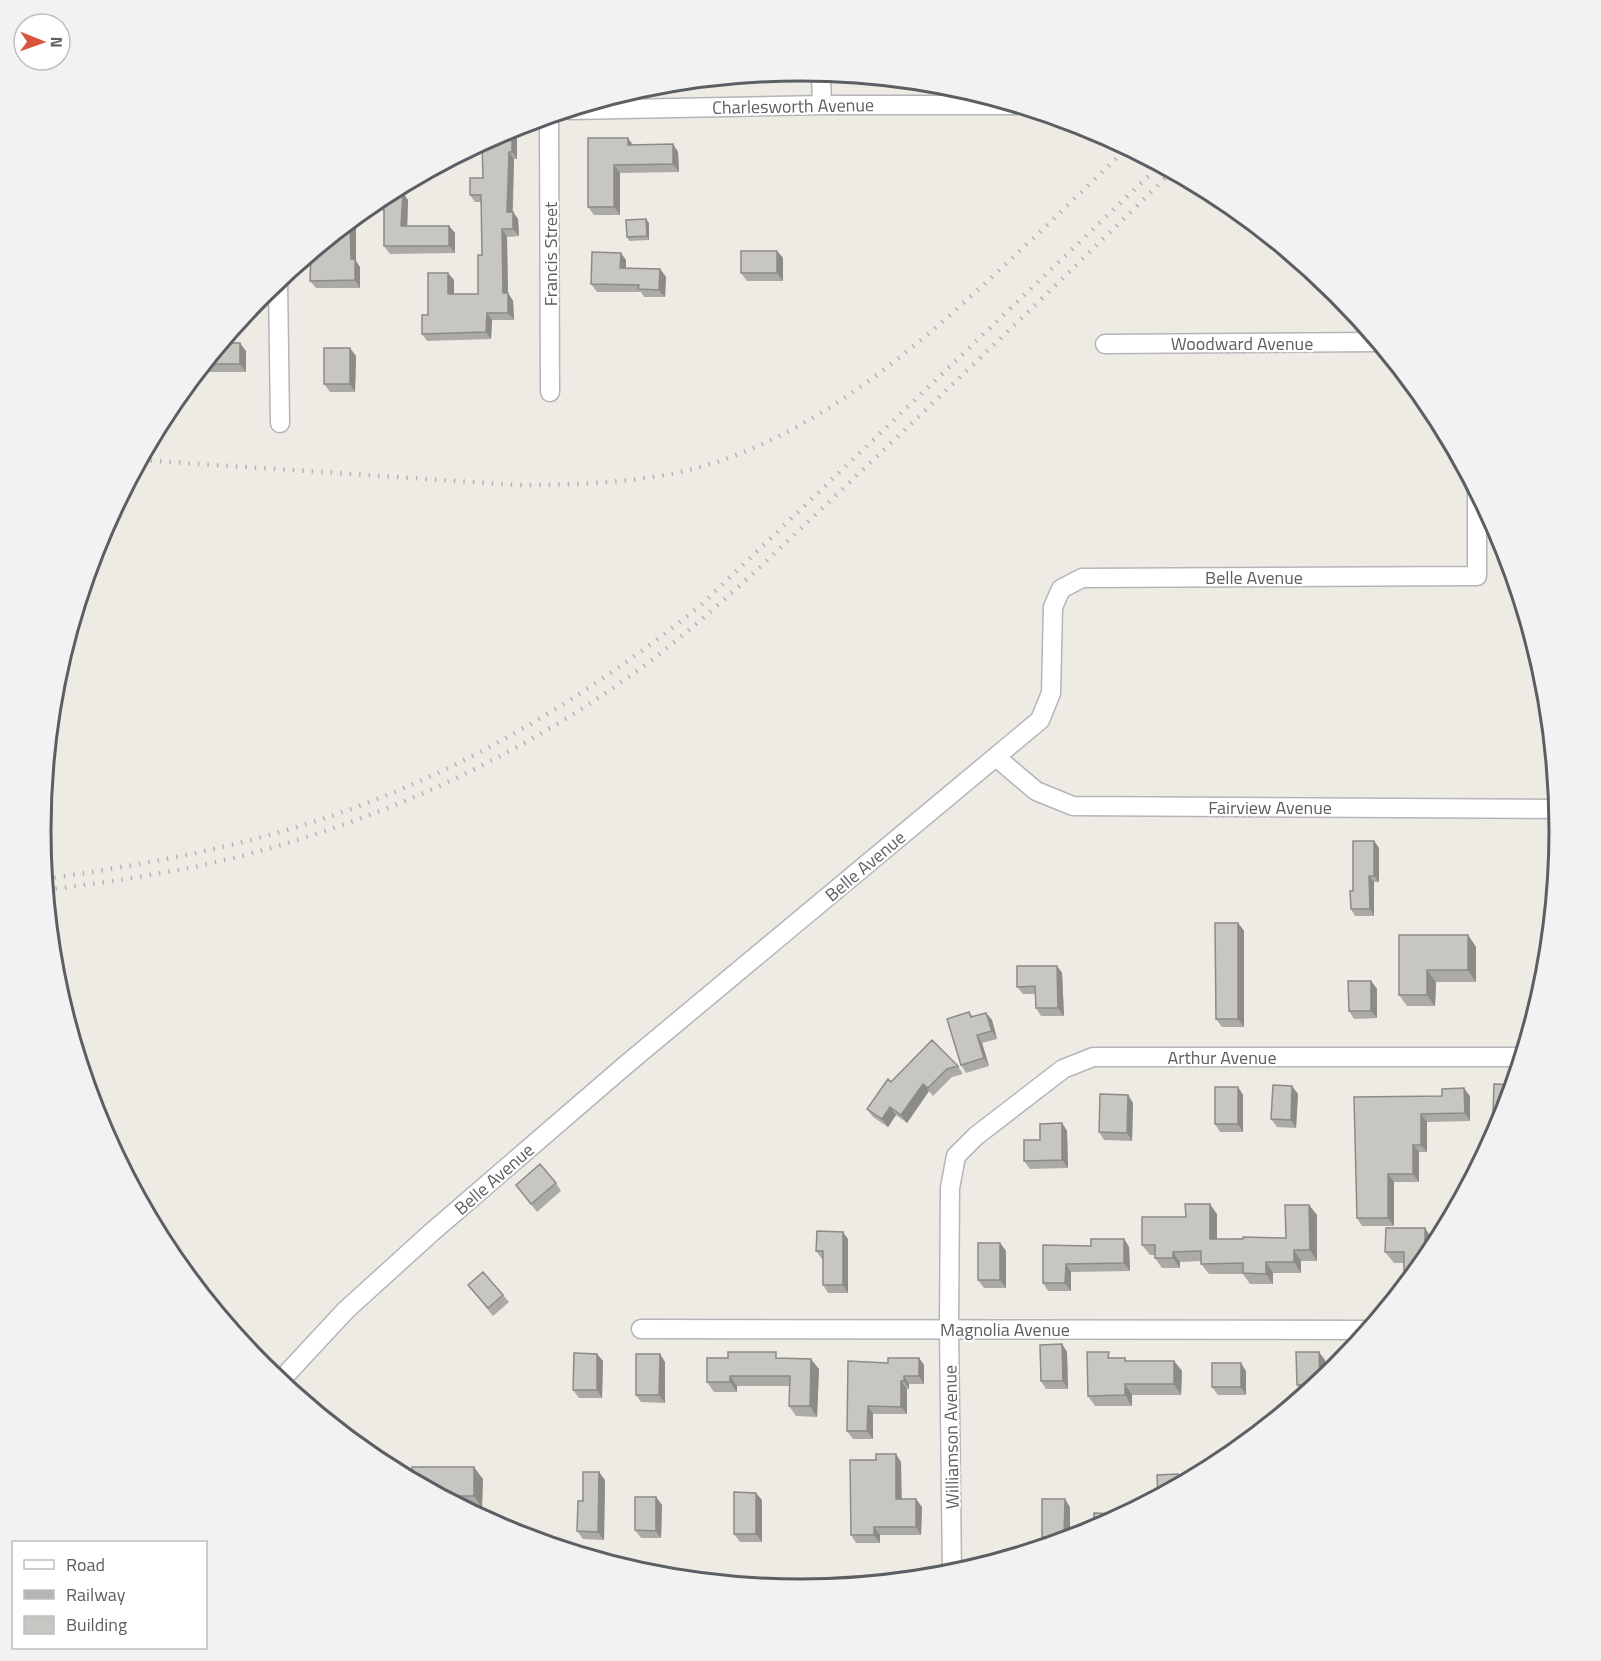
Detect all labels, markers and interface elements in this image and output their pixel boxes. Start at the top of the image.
north arrow [12,12,72,72]
text: N [45,37,69,48]
street label: Charlesworth Avenue [712,91,874,121]
street label: Francis Street [537,201,564,306]
street label: Woodward Avenue [1171,330,1313,357]
street label: Belle Avenue [1205,564,1303,591]
street label: Fairview Avenue [1208,794,1332,821]
street label: Belle Avenue [819,824,911,908]
street label: Arthur Avenue [1168,1044,1277,1071]
street label: Belle Avenue [448,1137,540,1221]
street label: Magnolia Avenue [940,1316,1070,1343]
street label: Williamson Avenue [936,1365,966,1509]
legend [12,1541,207,1649]
text: Road [66,1551,105,1578]
text: Railway [66,1581,126,1608]
text: Building [66,1611,127,1638]

